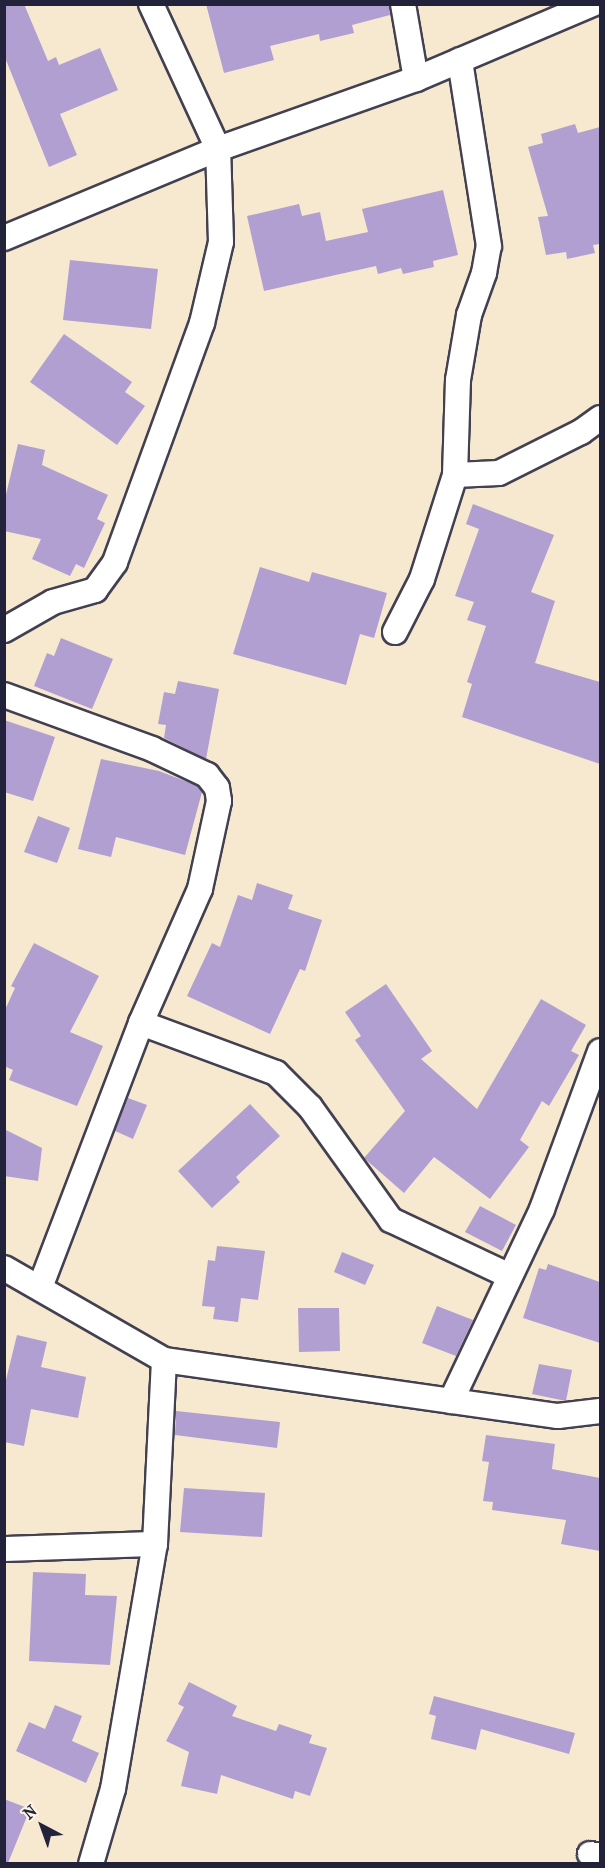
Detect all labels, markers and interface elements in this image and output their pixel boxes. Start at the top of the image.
north arrow [12,1796,72,1856]
text: N [19,1801,41,1823]

